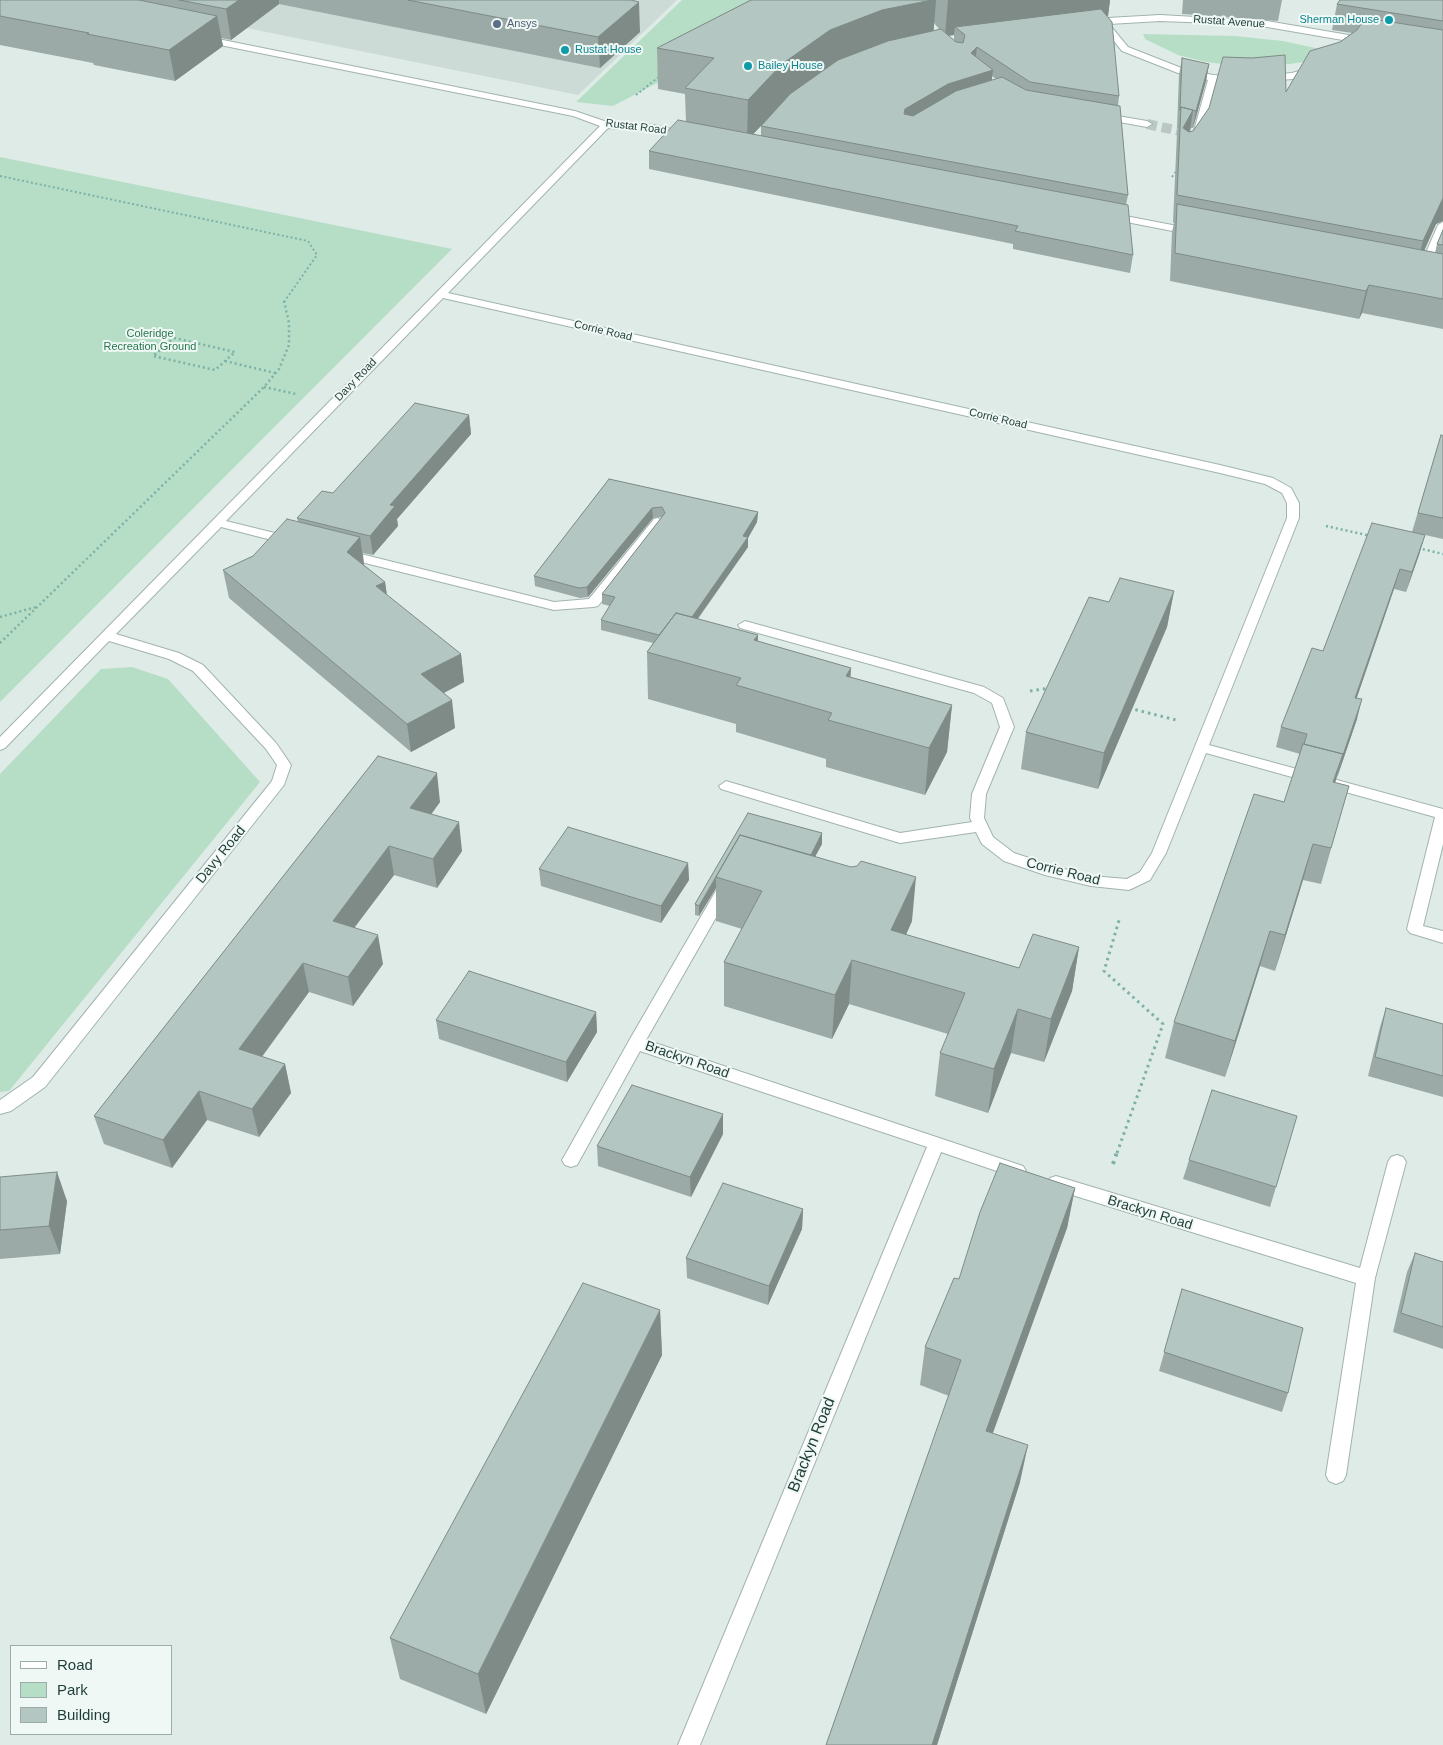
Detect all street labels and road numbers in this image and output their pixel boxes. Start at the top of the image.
street label: Rustat Avenue [1193,13,1265,31]
street label: Rustat Road [605,117,667,137]
street label: Corrie Road [573,318,633,344]
street label: Davy Road [332,356,380,404]
street label: Corrie Road [968,406,1028,432]
street label: Davy Road [193,823,249,887]
street label: Corrie Road [1024,855,1102,889]
street label: Brackyn Road [643,1038,731,1082]
street label: Brackyn Road [1105,1192,1195,1234]
street label: Brackyn Road [784,1395,840,1495]

